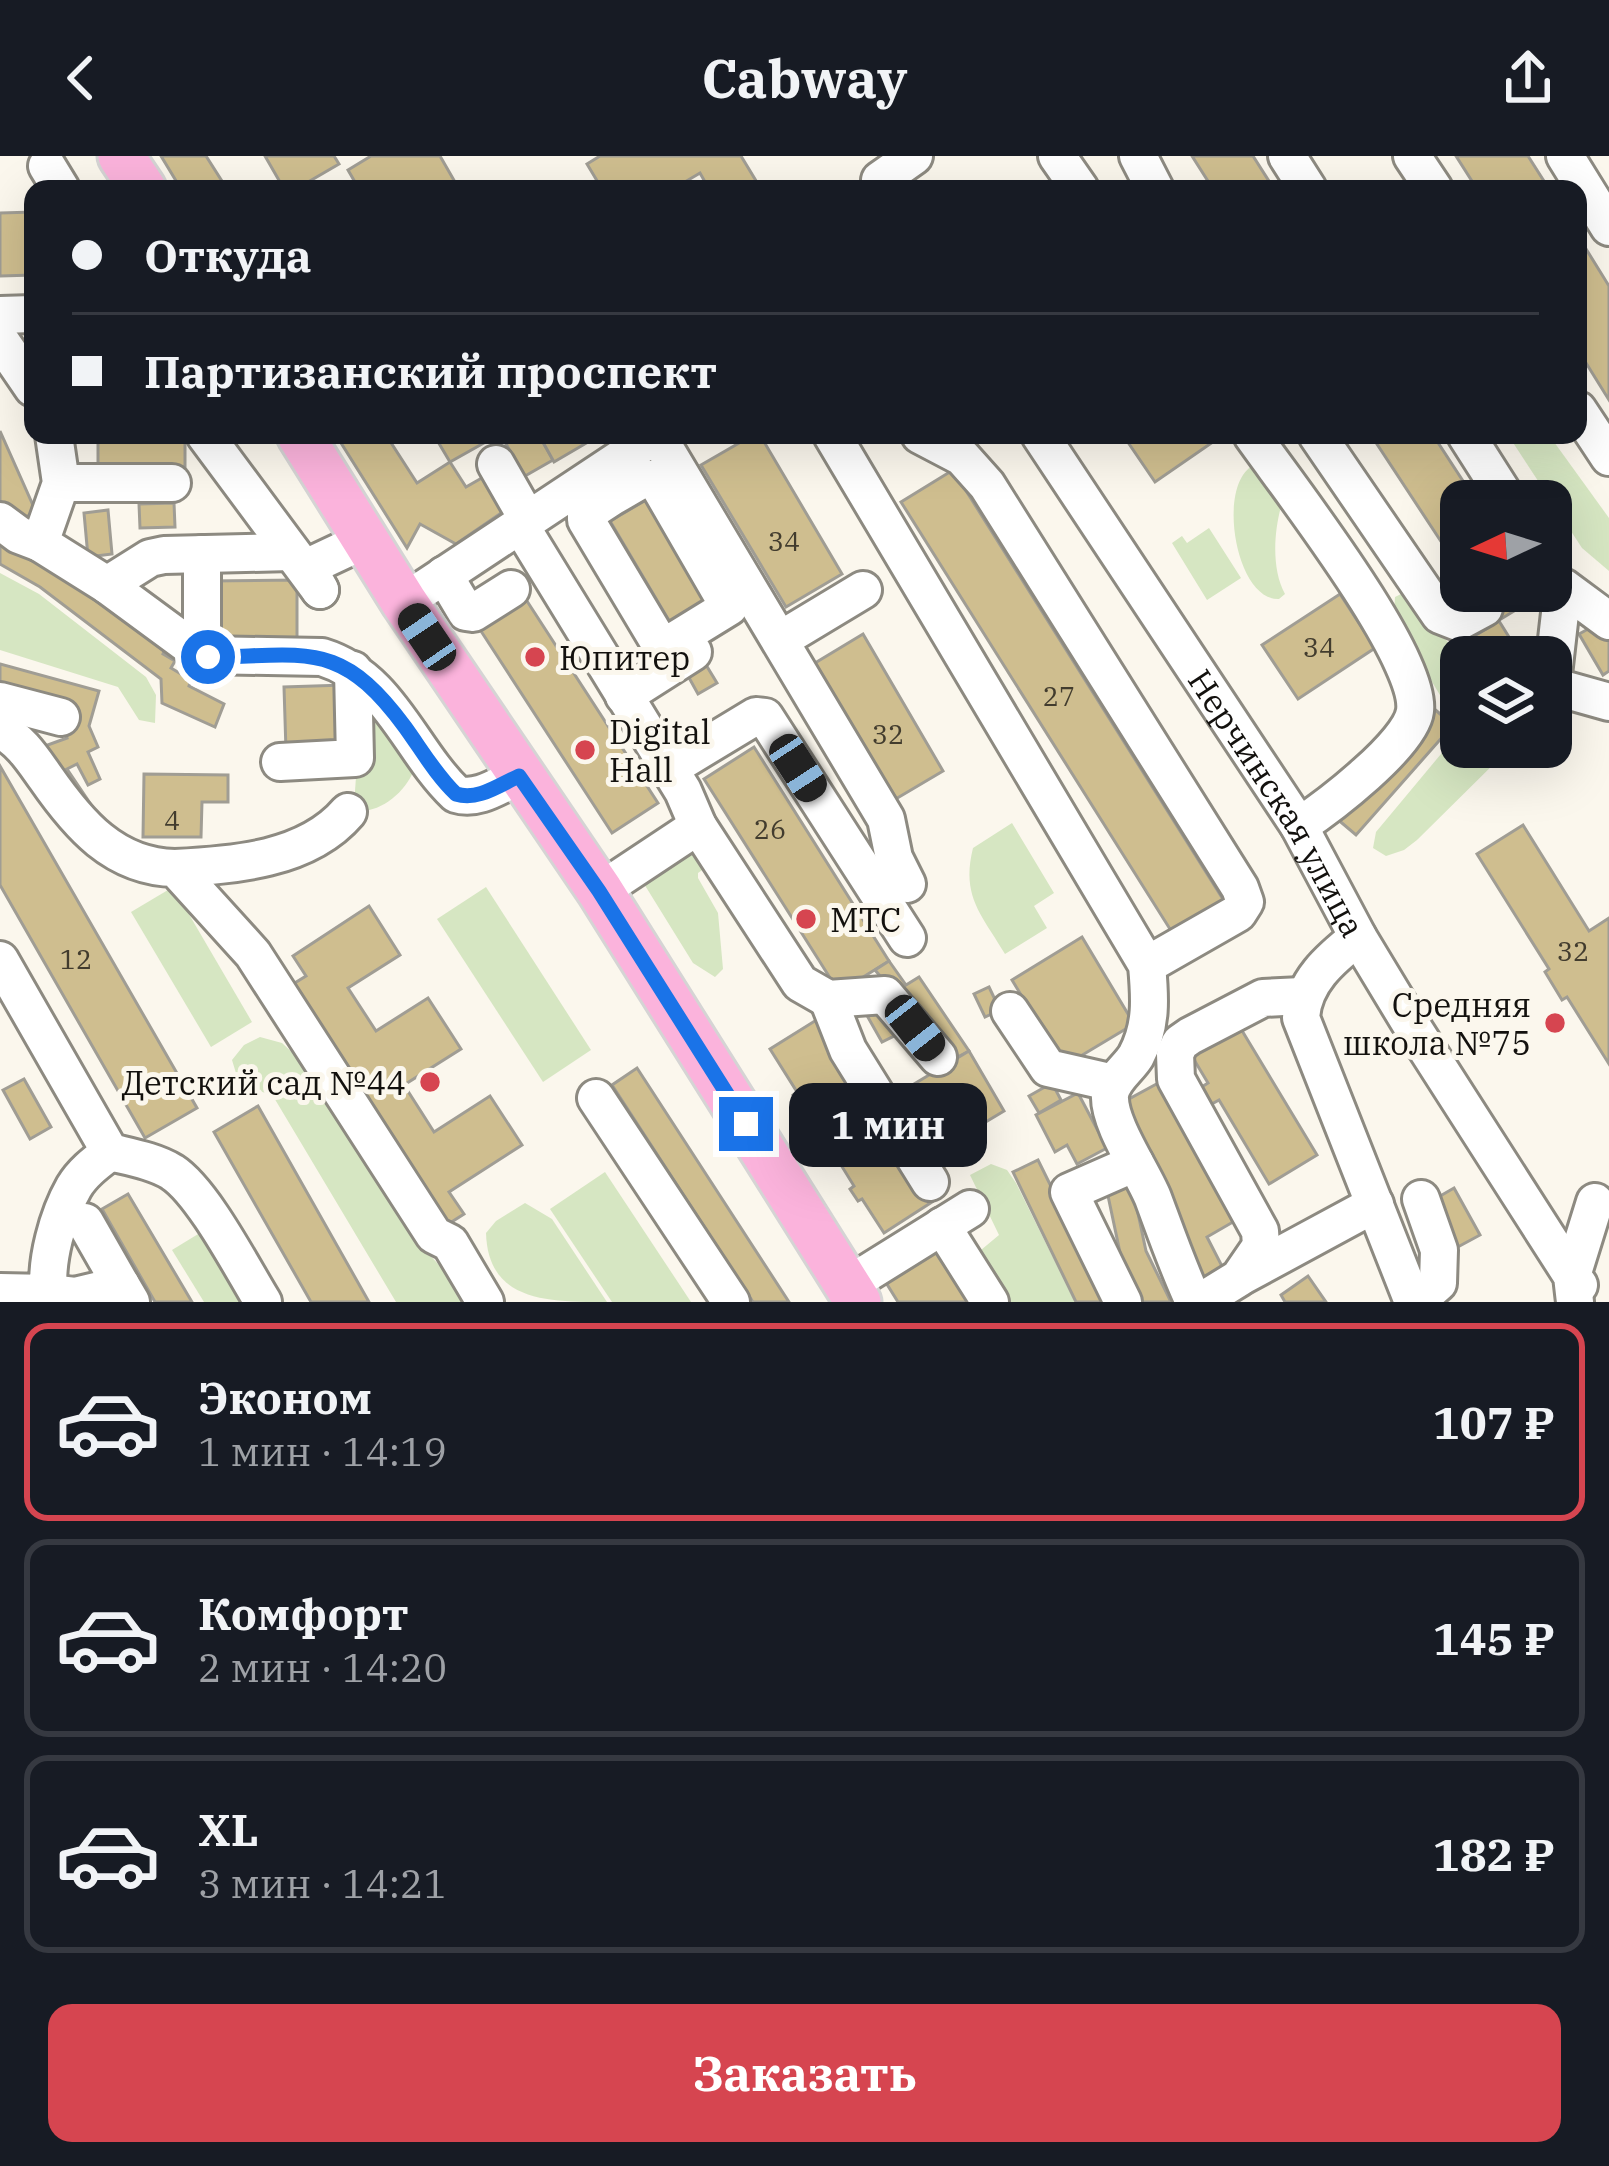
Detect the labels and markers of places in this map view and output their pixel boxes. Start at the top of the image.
place label: Юпитер [559,636,690,679]
marker: Юпитер [522,644,548,670]
place label: Digital Hall [609,710,711,791]
marker: Digital Hall [572,737,598,763]
place label: МТС [830,898,901,941]
marker: МТС [793,906,819,932]
place label: Средняя школа №75 [1343,983,1531,1064]
marker: Средняя школа №75 [1542,1010,1568,1036]
place label: Детский сад №44 [122,1061,406,1104]
marker: Детский сад №44 [417,1069,443,1095]

